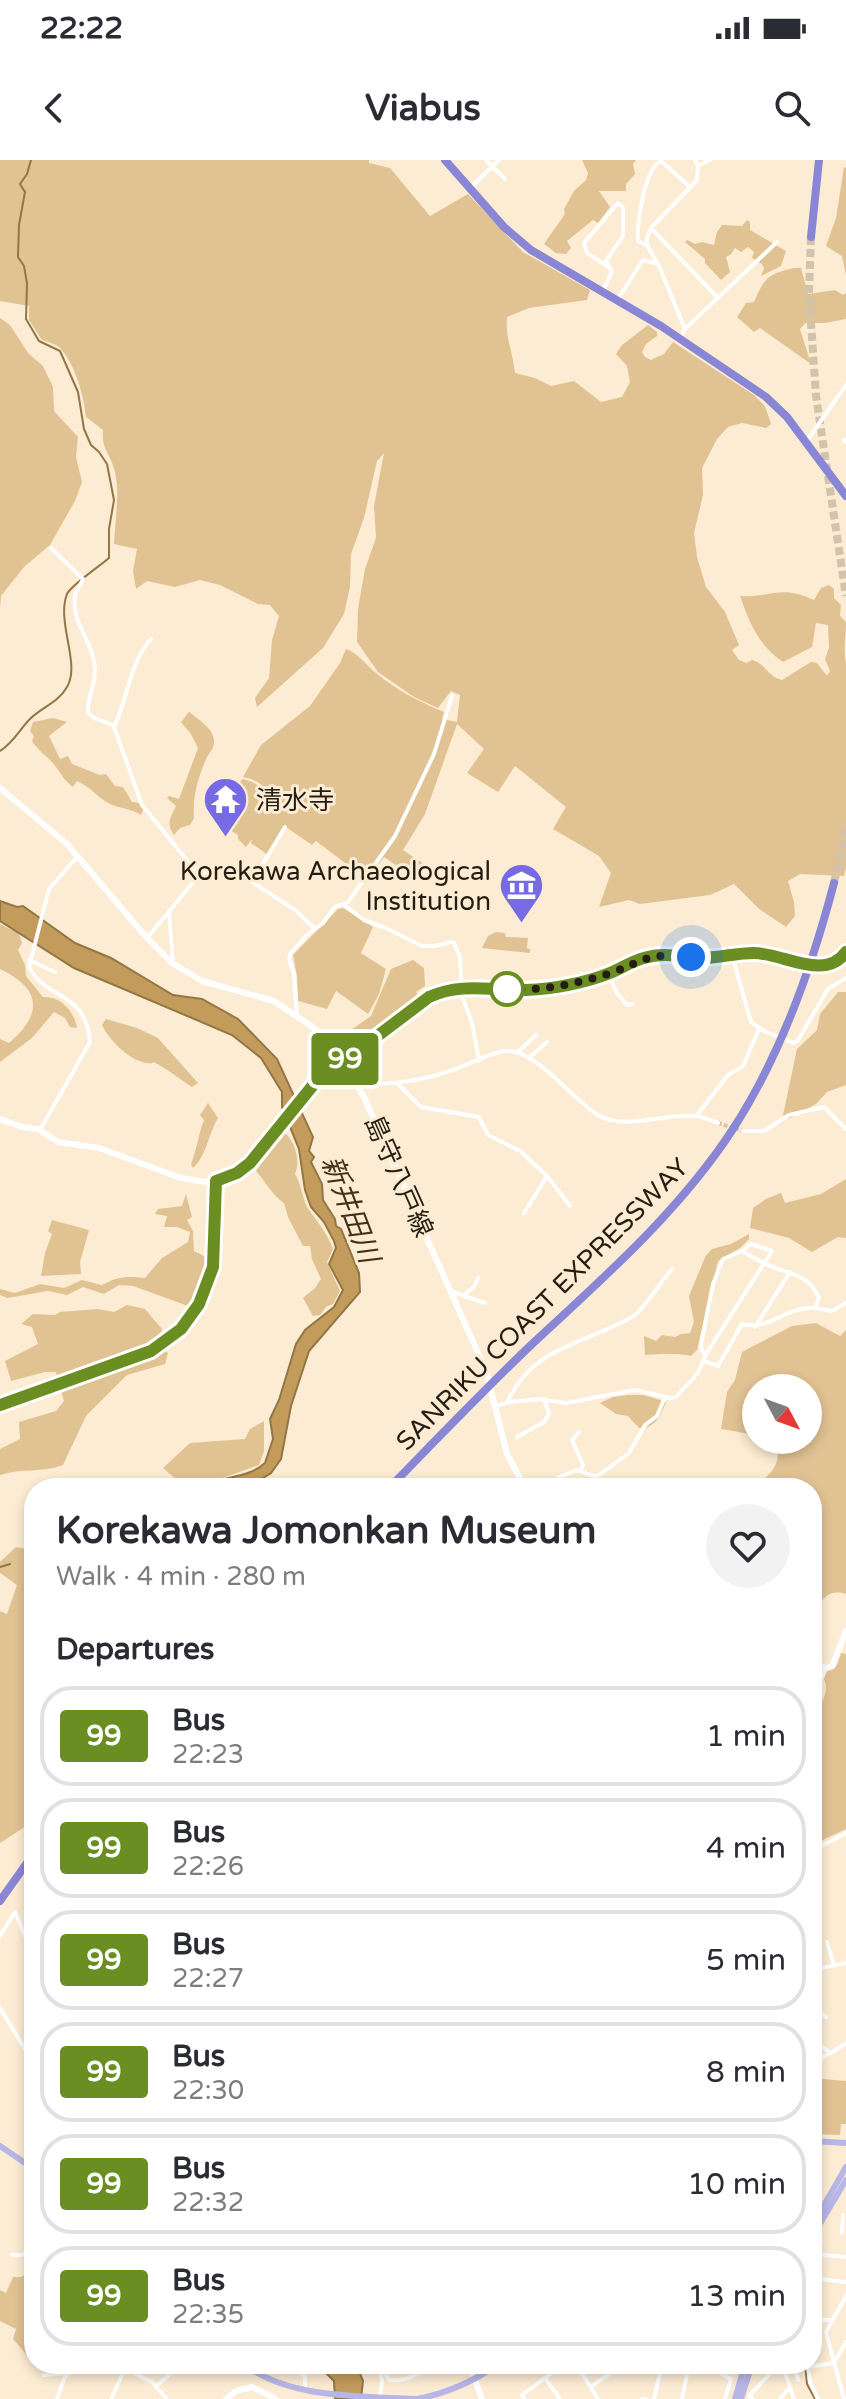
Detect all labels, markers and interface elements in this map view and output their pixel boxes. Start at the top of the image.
text: 22:22 [40,10,123,47]
icon: back [32,86,76,130]
icon: search [770,86,814,130]
text: Viabus [365,87,481,130]
temple icon: 清水寺 [201,776,249,839]
place label: 清水寺 [256,785,334,816]
place label: Korekawa Archaeological Institution [180,856,491,917]
museum icon: Korekawa Archaeological Institution [498,862,546,925]
your location [671,937,711,977]
unlabelled marker [490,972,524,1006]
line badge: 99 [309,1033,381,1085]
text: 99 [327,1042,363,1076]
street label: 島守八戸線 [358,1111,439,1242]
water label: 新井田川 [314,1151,387,1271]
street label: SANRIKU COAST EXPRESSWAY [390,1152,695,1457]
north arrow [742,1374,822,1454]
map controls [742,1374,822,1454]
button: heart [706,1504,790,1588]
text: Korekawa Jomonkan Museum [56,1508,596,1554]
text: Walk · 4 min · 280 m [56,1561,306,1592]
text: Departures [56,1631,214,1668]
text: Bus [172,1702,225,1739]
text: 1 min [706,1718,786,1755]
text: 99 [86,1719,122,1753]
text: 22:23 [172,1739,244,1770]
text: Bus [172,1814,225,1851]
text: 4 min [706,1830,786,1867]
text: 99 [86,1831,122,1865]
text: 22:26 [172,1851,244,1882]
text: Bus [172,1926,225,1963]
text: 5 min [706,1942,786,1979]
text: 99 [86,1943,122,1977]
text: 22:27 [172,1963,244,1994]
text: Bus [172,2038,225,2075]
text: 8 min [706,2054,786,2091]
text: 99 [86,2055,122,2089]
text: 22:30 [172,2075,244,2106]
text: Bus [172,2150,225,2187]
text: 10 min [687,2166,786,2203]
text: 99 [86,2167,122,2201]
text: 22:32 [172,2187,244,2218]
text: Bus [172,2262,225,2299]
text: 13 min [687,2278,786,2315]
text: 99 [86,2279,122,2313]
text: 22:35 [172,2299,244,2330]

